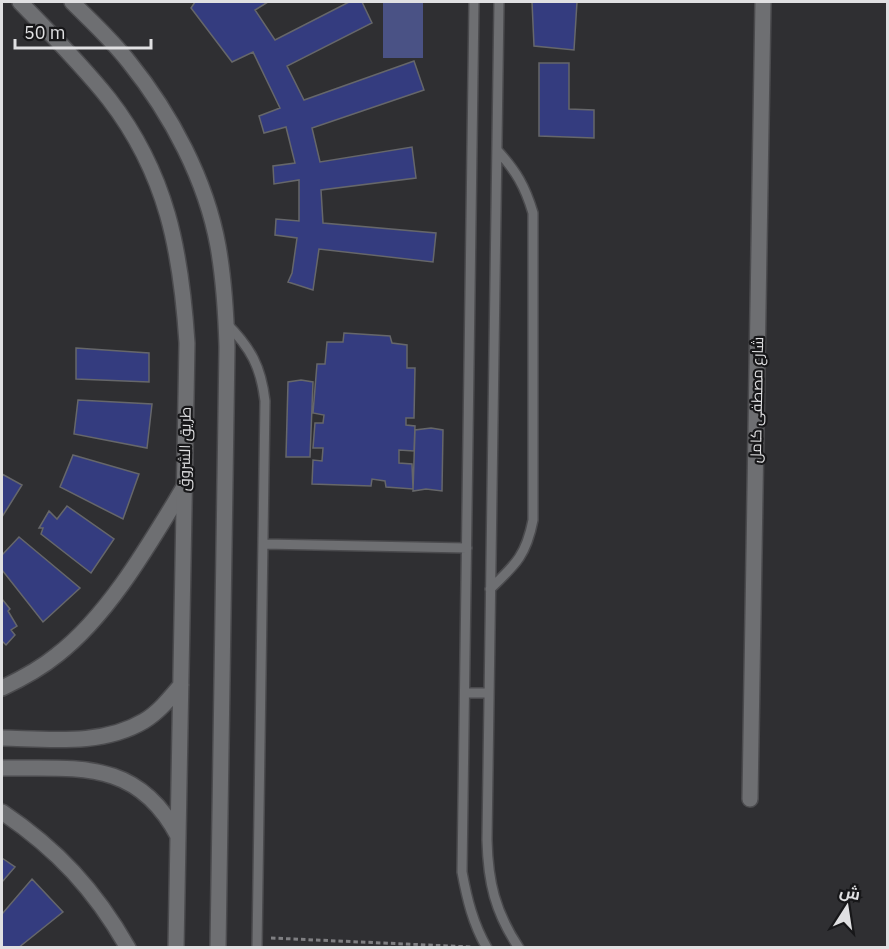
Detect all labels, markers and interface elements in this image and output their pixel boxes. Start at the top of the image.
scale bar [15,12,152,50]
text: 50 m [24,21,66,44]
street label: شارع مصطفى كامل [746,337,769,463]
street label: طريق الشروق [174,407,196,491]
north arrow [817,877,877,937]
text: ش [838,880,862,904]

